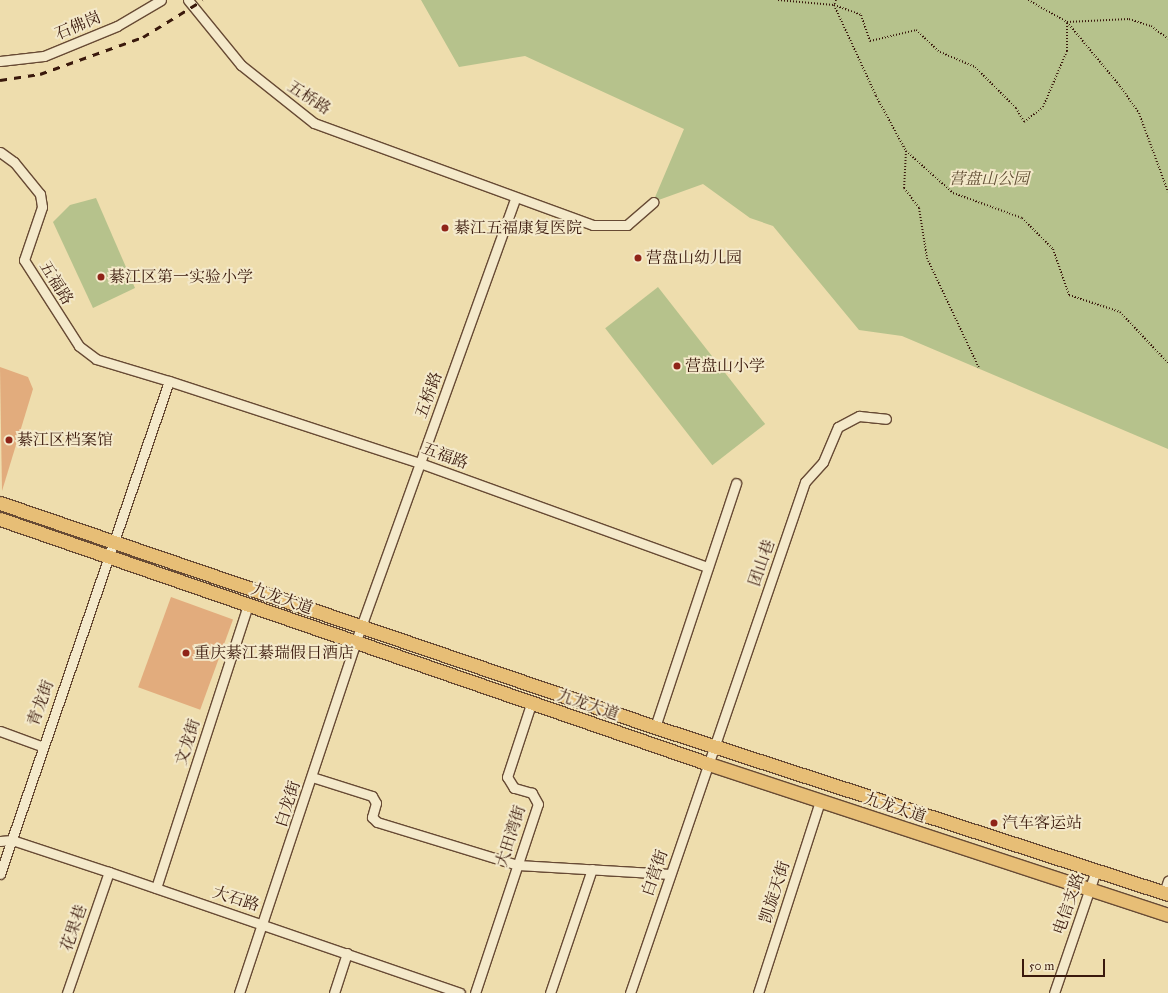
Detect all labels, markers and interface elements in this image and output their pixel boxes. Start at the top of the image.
street label: 石佛岗 [52,8,104,44]
street label: 五桥路 [284,77,334,119]
park label: 营盘山公园 [949,169,1029,189]
place label: 綦江五福康复医院 [454,218,582,238]
marker: 綦江五福康复医院 [439,222,451,234]
place label: 营盘山幼儿园 [646,248,742,268]
marker: 营盘山幼儿园 [633,253,643,263]
street label: 五福路 [35,258,77,308]
place label: 綦江区第一实验小学 [109,267,253,287]
marker: 綦江区第一实验小学 [96,272,106,282]
place label: 营盘山小学 [685,356,765,376]
marker: 营盘山小学 [672,361,682,371]
street label: 五桥路 [412,369,446,421]
place label: 綦江区档案馆 [17,430,113,450]
marker: 綦江区档案馆 [4,435,14,445]
street label: 五福路 [419,439,471,473]
street label: 团山巷 [745,537,779,589]
street label: 九龙大道 [249,580,315,618]
place label: 重庆綦江綦瑞假日酒店 [194,643,354,663]
marker: 重庆綦江綦瑞假日酒店 [181,648,191,658]
street label: 青龙街 [24,677,58,729]
street label: 九龙大道 [555,686,621,724]
street label: 文龙街 [171,716,205,768]
street label: 白龙街 [271,778,305,830]
street label: 九龙大道 [862,789,928,827]
street label: 大田湾街 [492,803,530,869]
place label: 汽车客运站 [1002,813,1082,833]
marker: 汽车客运站 [989,818,999,828]
street label: 白营街 [638,847,672,899]
street label: 凯旋天街 [756,859,794,925]
street label: 电信支路 [1050,871,1088,937]
street label: 大石路 [210,882,262,916]
street label: 花果巷 [57,902,91,954]
scale bar [1024,951,1107,977]
text: 50 m [1029,959,1054,973]

